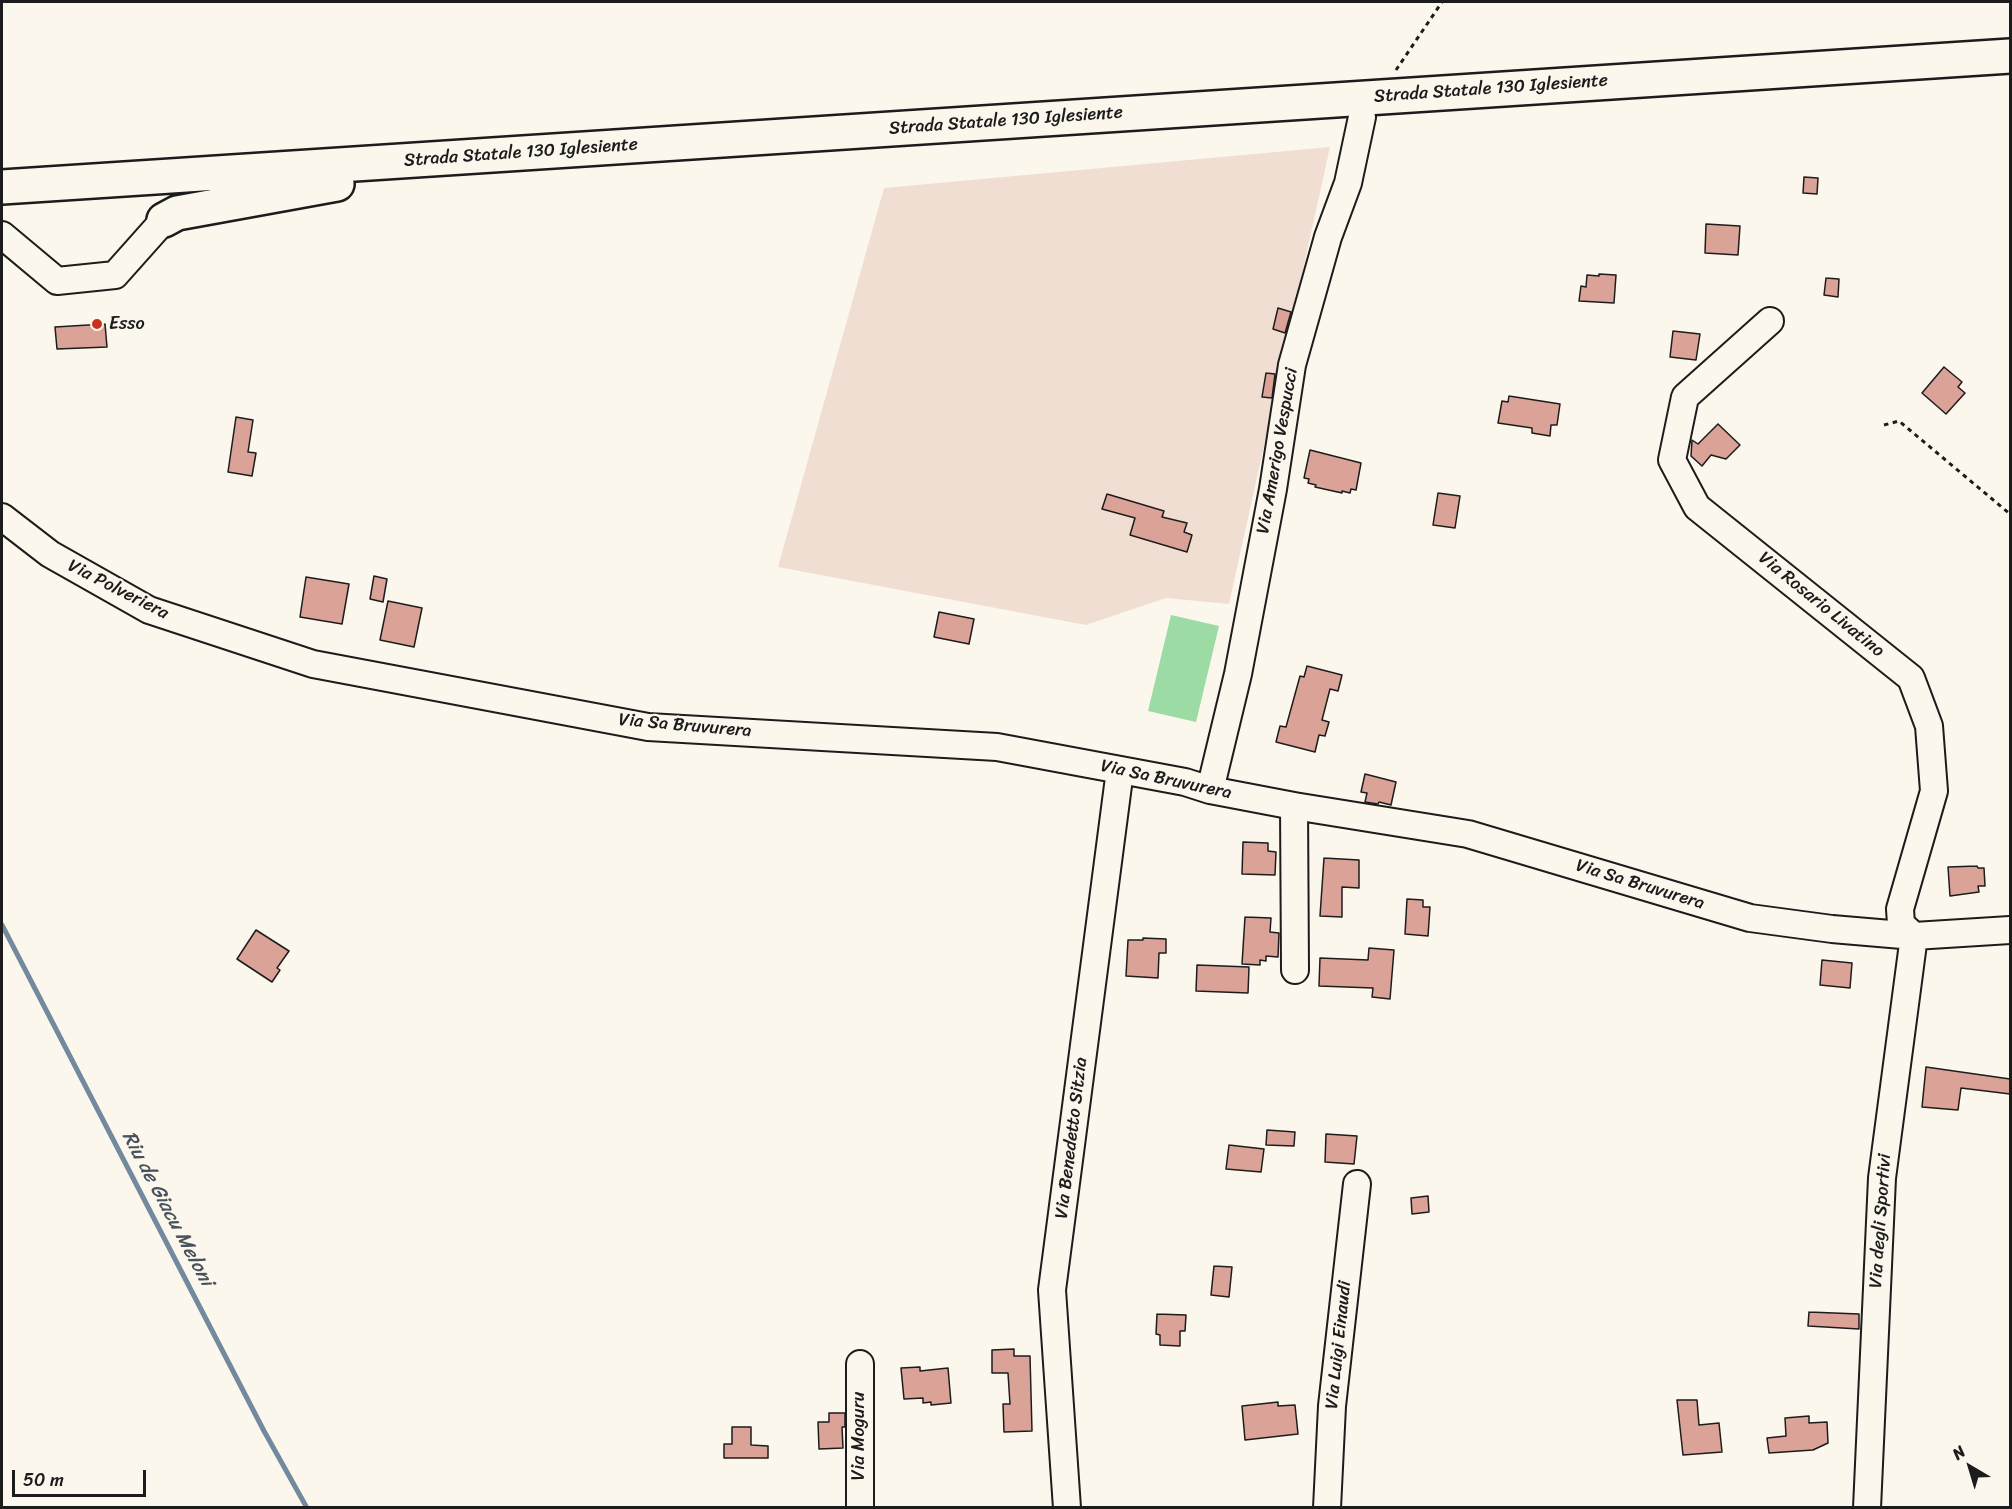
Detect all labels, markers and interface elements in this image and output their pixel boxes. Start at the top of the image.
street label: Strada Statale 130 Iglesiente [1373,70,1609,108]
street label: Strada Statale 130 Iglesiente [888,102,1124,140]
street label: Strada Statale 130 Iglesiente [403,134,639,172]
place label: Esso [109,313,145,335]
marker: Esso [90,317,104,331]
street label: Via Amerigo Vespucci [1253,366,1303,536]
street label: Via Rosario Livatino [1754,548,1888,662]
street label: Via Polveriera [64,555,172,625]
street label: Via Sa Bruvurera [618,709,752,743]
street label: Via Sa Bruvurera [1099,756,1233,804]
street label: Via Sa Bruvurera [1573,855,1707,915]
street label: Via Benedetto Sitzia [1051,1056,1093,1220]
water label: Riu de Giacu Meloni [116,1127,218,1291]
street label: Via degli Sportivi [1866,1153,1896,1289]
street label: Via Luigi Einaudi [1322,1280,1356,1410]
street label: Via Moguru [848,1392,870,1480]
north arrow [1940,1437,2000,1497]
text: N [1945,1438,1972,1467]
scale bar [15,1458,148,1496]
text: 50 m [23,1464,64,1496]

